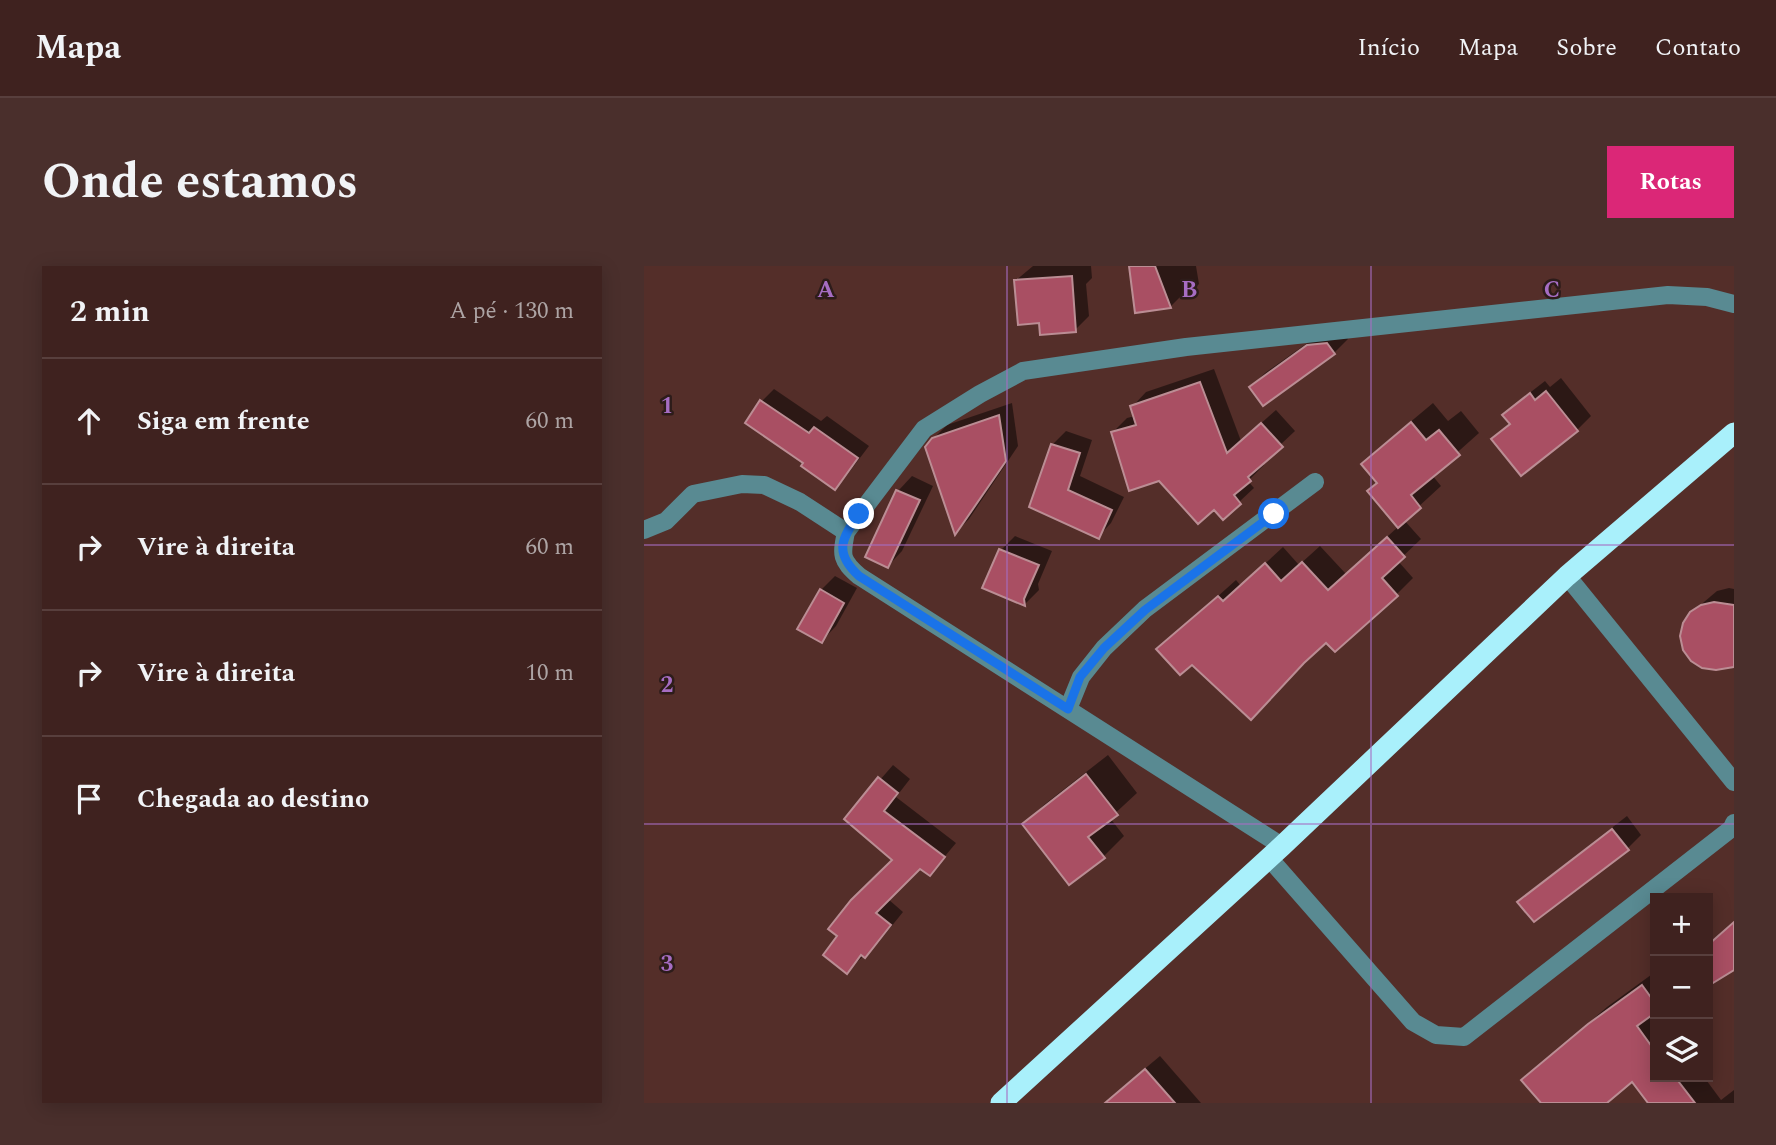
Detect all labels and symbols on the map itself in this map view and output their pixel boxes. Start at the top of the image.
text: A [817,273,835,308]
text: B [1181,273,1197,308]
text: C [1544,273,1560,308]
text: 1 [661,389,673,424]
route end [843,498,874,529]
route start [1258,498,1289,529]
text: 2 [661,668,674,703]
text: 3 [661,947,674,982]

